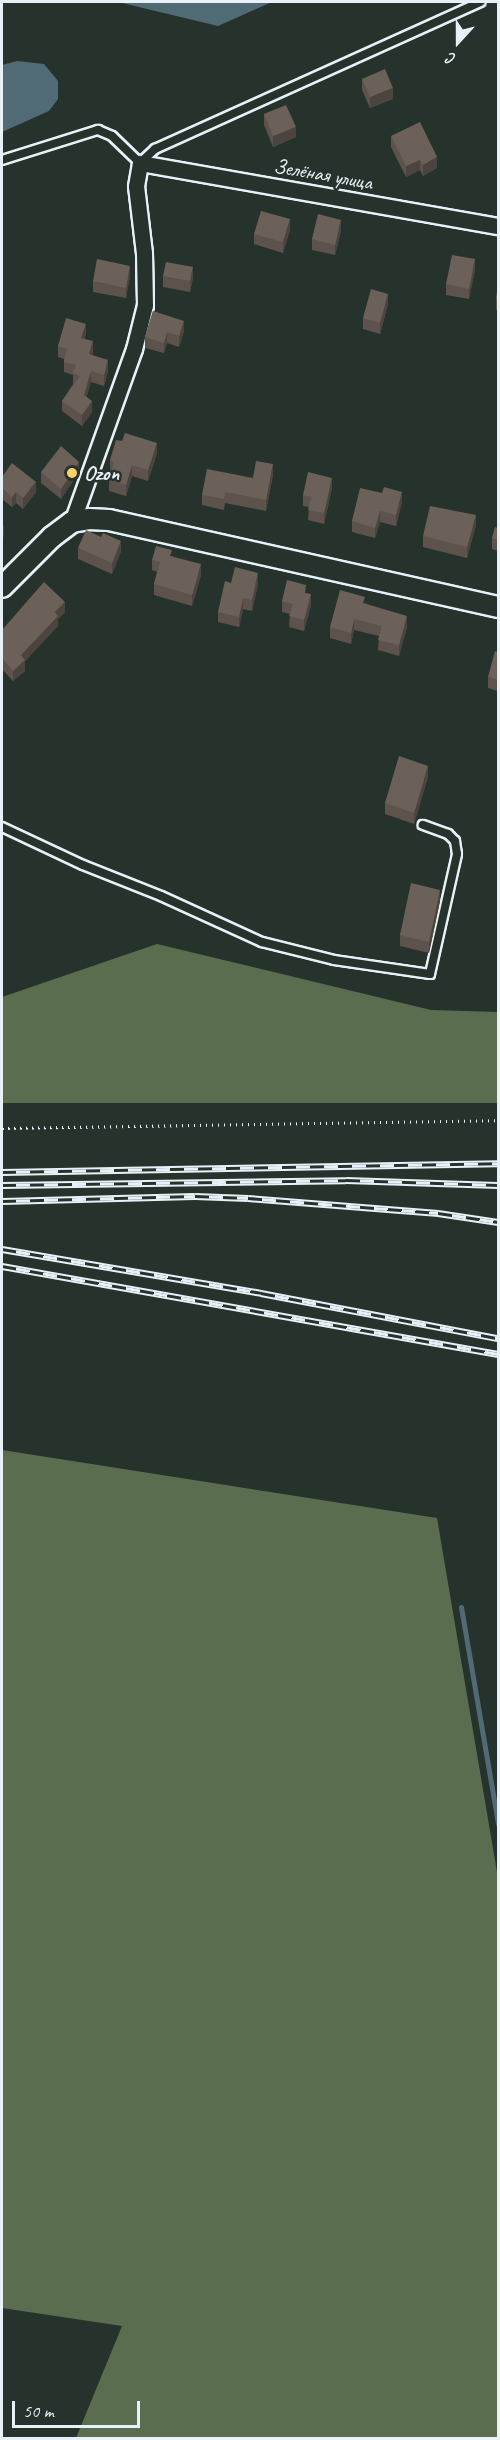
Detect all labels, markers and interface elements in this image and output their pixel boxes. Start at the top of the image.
north arrow [428,12,488,72]
text: С [444,48,459,70]
street label: Зелёная улица [271,153,375,195]
place label: Ozon [84,460,119,486]
marker: Ozon [65,466,79,480]
scale bar [15,2389,142,2427]
text: 50 m [23,2400,54,2422]

